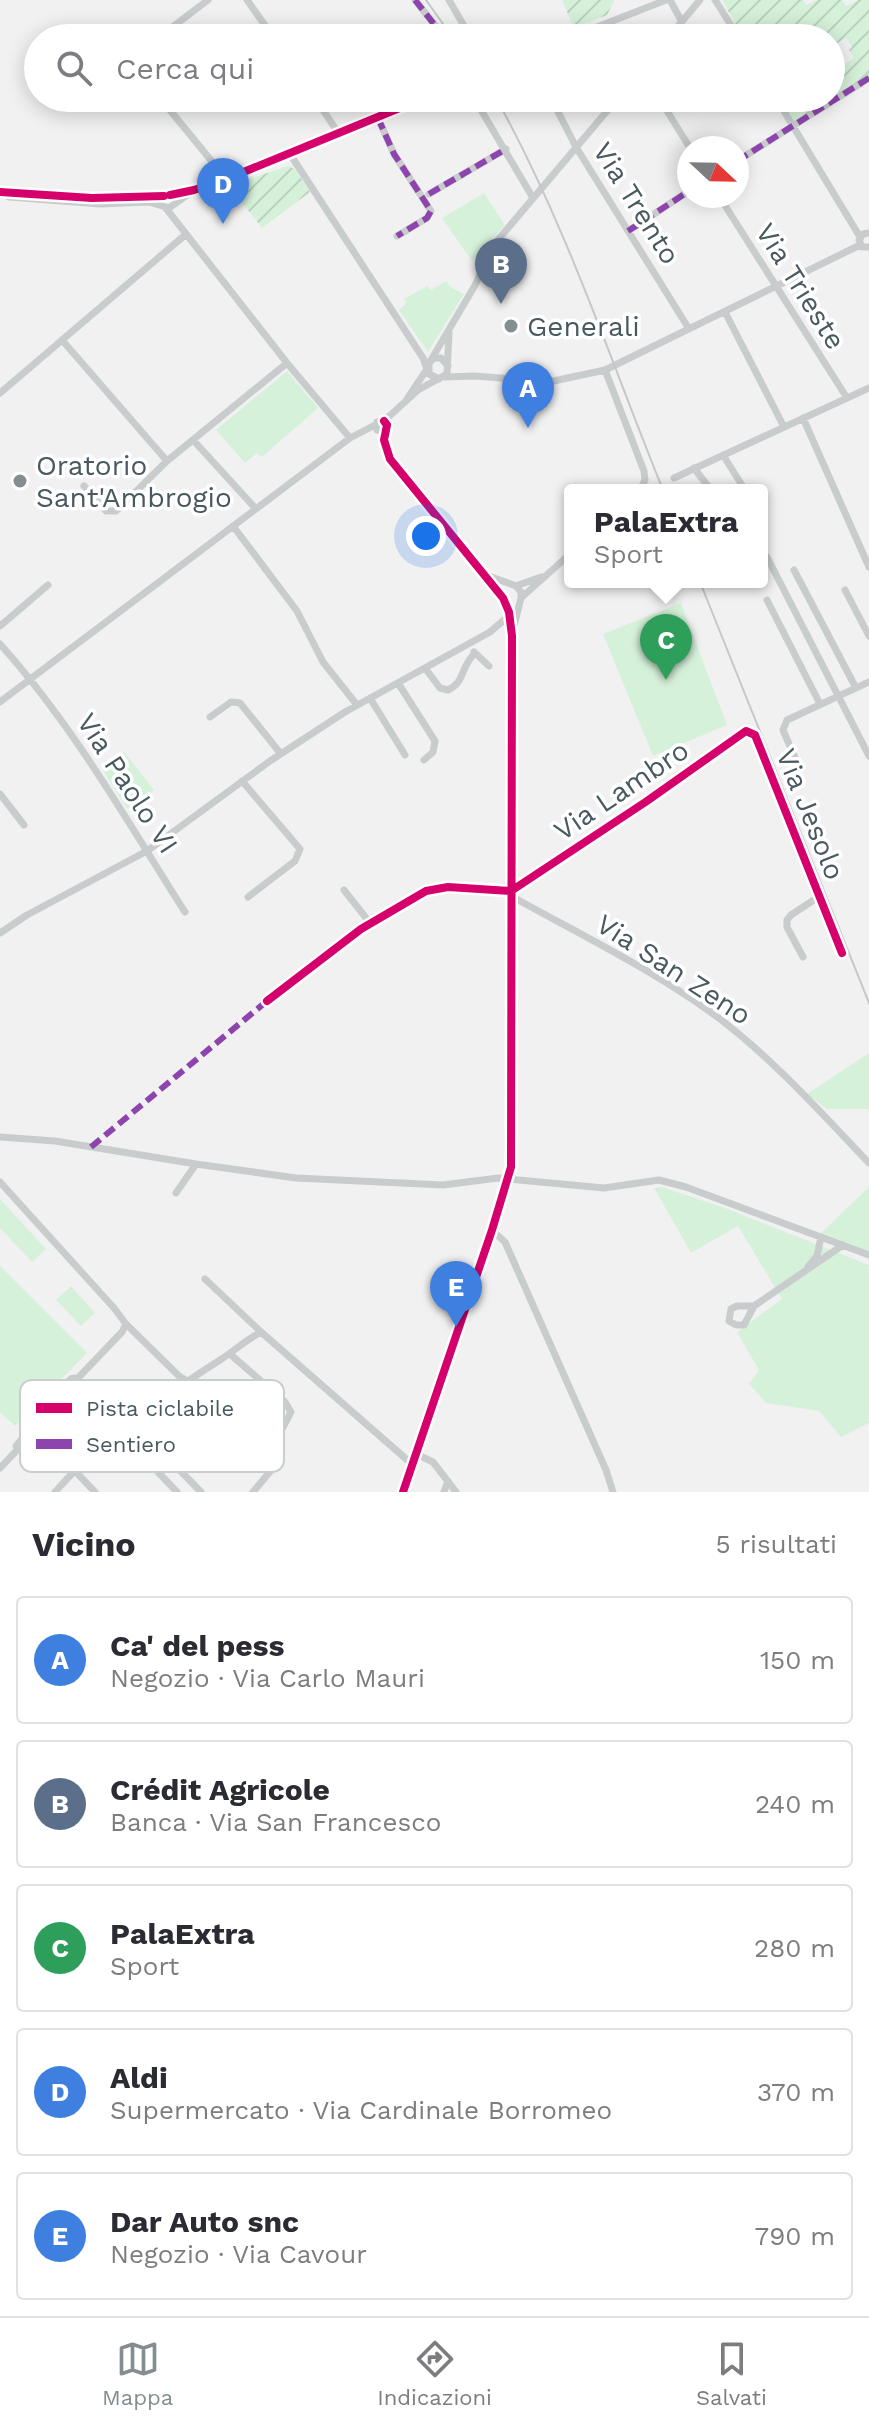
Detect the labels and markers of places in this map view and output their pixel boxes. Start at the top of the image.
pin: D [197,158,249,224]
pin: B [475,238,527,304]
place label: Generali [527,310,640,343]
marker: Generali [502,317,520,335]
pin: A [502,362,554,428]
place label: Oratorio Sant'Ambrogio [36,449,232,514]
marker: Oratorio Sant'Ambrogio [11,472,29,490]
pin: C [640,614,692,680]
pin: E [430,1261,482,1327]

